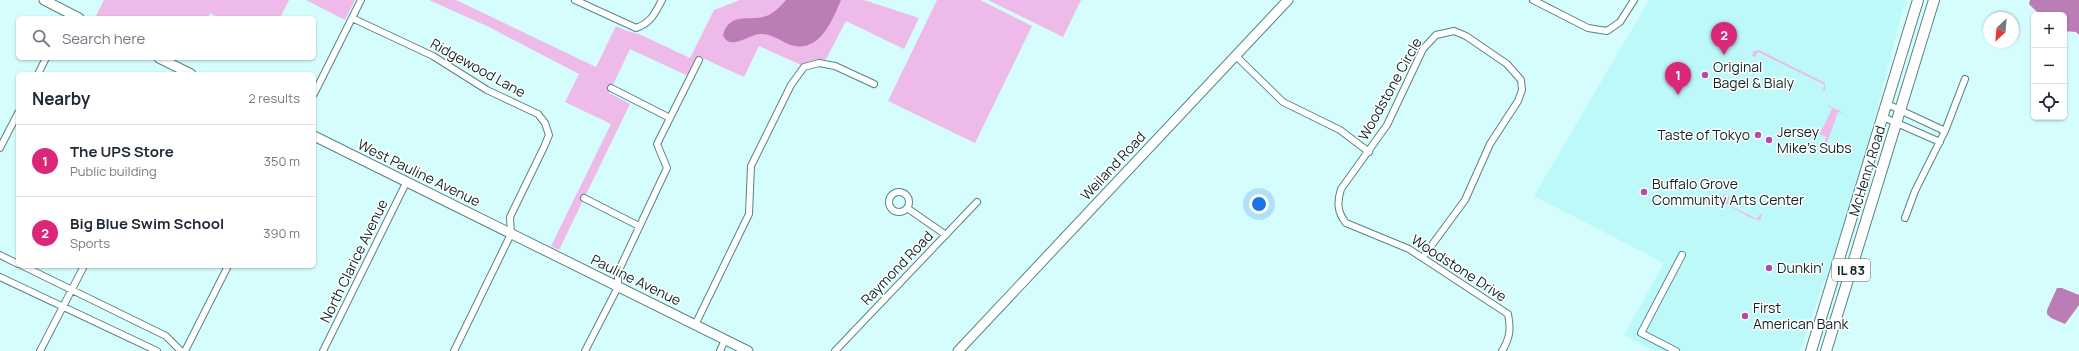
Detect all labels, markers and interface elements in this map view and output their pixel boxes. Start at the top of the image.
north arrow [1983,12,2019,48]
map controls [2031,12,2067,120]
button: + [2031,12,2067,48]
search box [16,16,316,60]
pin: 2 [1711,22,1737,55]
icon: search [30,27,52,49]
text: Search here [62,28,145,49]
street label: Ridgewood Lane [427,34,529,102]
street label: Woodstone Circle [1353,34,1426,143]
button: − [2031,48,2067,84]
place label: Original Bagel & Bialy [1713,57,1795,92]
pin: 1 [1665,62,1691,95]
marker: Original Bagel & Bialy [1700,70,1710,80]
button: locate [2031,84,2067,120]
text: Nearby [32,87,90,110]
text: 2 results [248,89,300,107]
place label: Jersey Mike's Subs [1777,122,1852,157]
street label: McHenry Road [1844,123,1889,218]
place label: Taste of Tokyo [1657,125,1750,144]
street label: Weiland Road [1076,127,1149,204]
marker: Taste of Tokyo [1753,130,1763,140]
street label: West Pauline Avenue [355,135,484,210]
marker: Jersey Mike's Subs [1764,135,1774,145]
text: The UPS Store [70,141,174,162]
text: 1 [42,152,48,170]
text: 350 m [264,152,300,170]
text: Public building [70,162,157,180]
place label: Buffalo Grove Community Arts Center [1652,174,1804,209]
marker: Buffalo Grove Community Arts Center [1639,187,1649,197]
your location [1249,194,1269,214]
street label: North Clarice Avenue [315,196,392,326]
text: Big Blue Swim School [70,213,224,234]
text: 2 [41,224,49,242]
text: 390 m [263,224,300,242]
street label: Raymond Road [856,226,937,309]
street label: Woodstone Drive [1408,230,1511,306]
text: Sports [70,234,110,252]
street label: Pauline Avenue [588,250,684,310]
place label: Dunkin' [1777,258,1824,277]
road number: IL 83 [1832,259,1870,281]
marker: Dunkin' [1764,263,1774,273]
place label: First American Bank [1753,298,1849,333]
marker: First American Bank [1740,311,1750,321]

